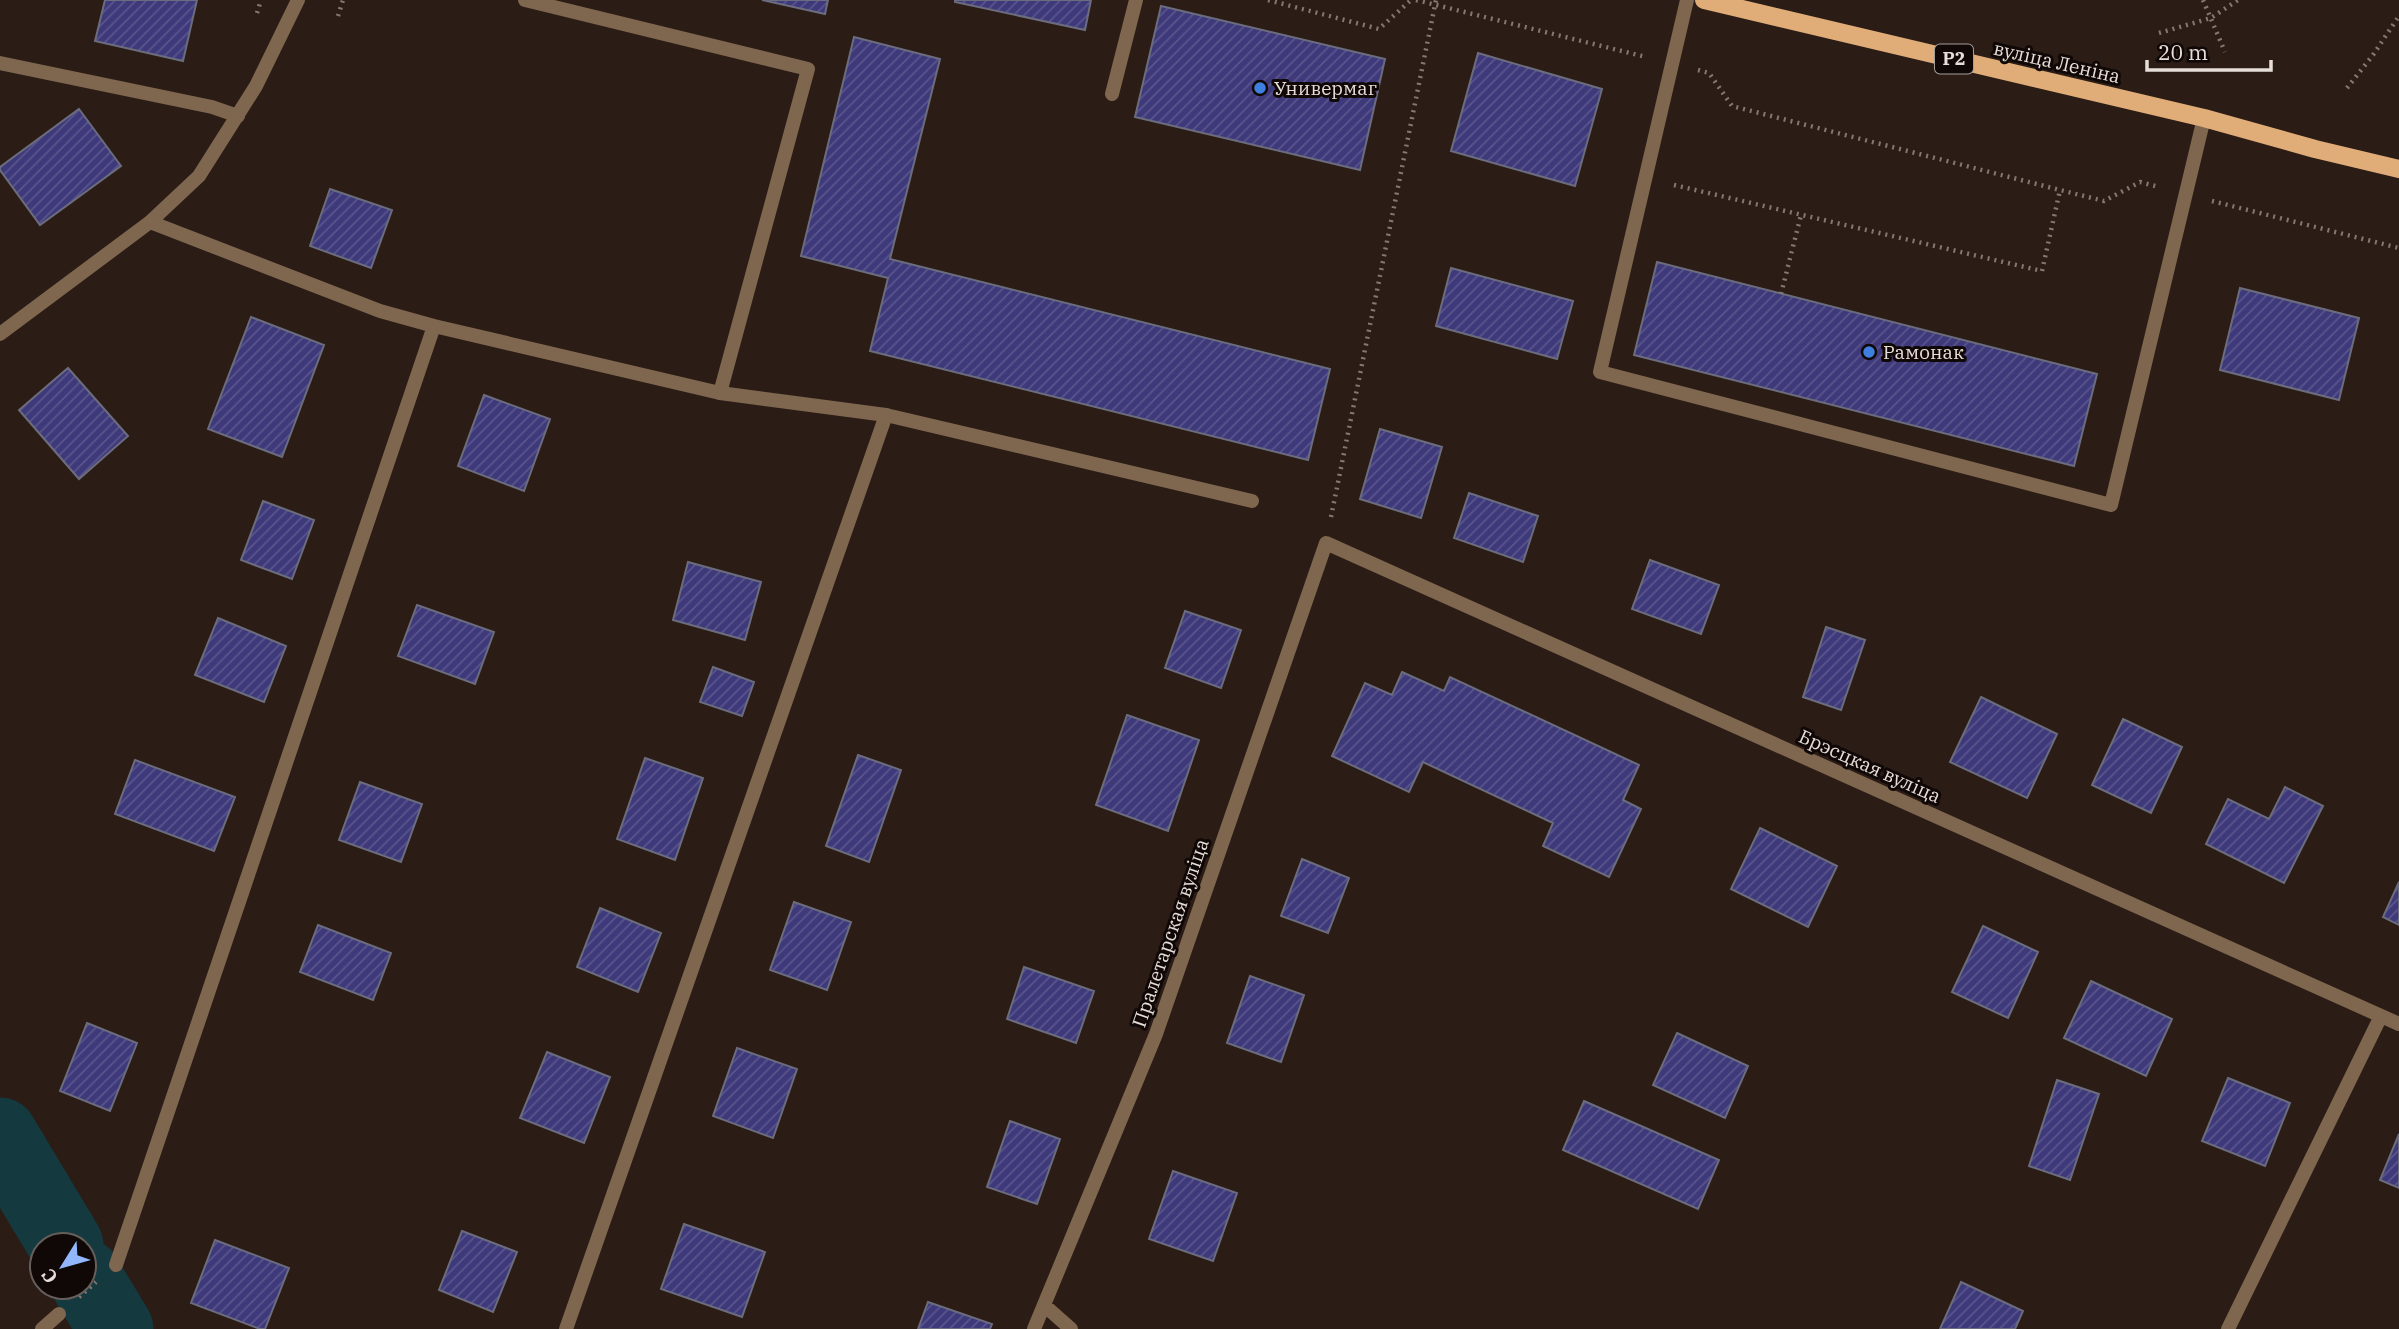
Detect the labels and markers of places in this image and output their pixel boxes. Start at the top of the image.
place label: Универмаг [1274,76,1377,100]
marker: Универмаг [1252,80,1268,96]
place label: Рамонак [1883,340,1964,364]
marker: Рамонак [1861,344,1877,360]

